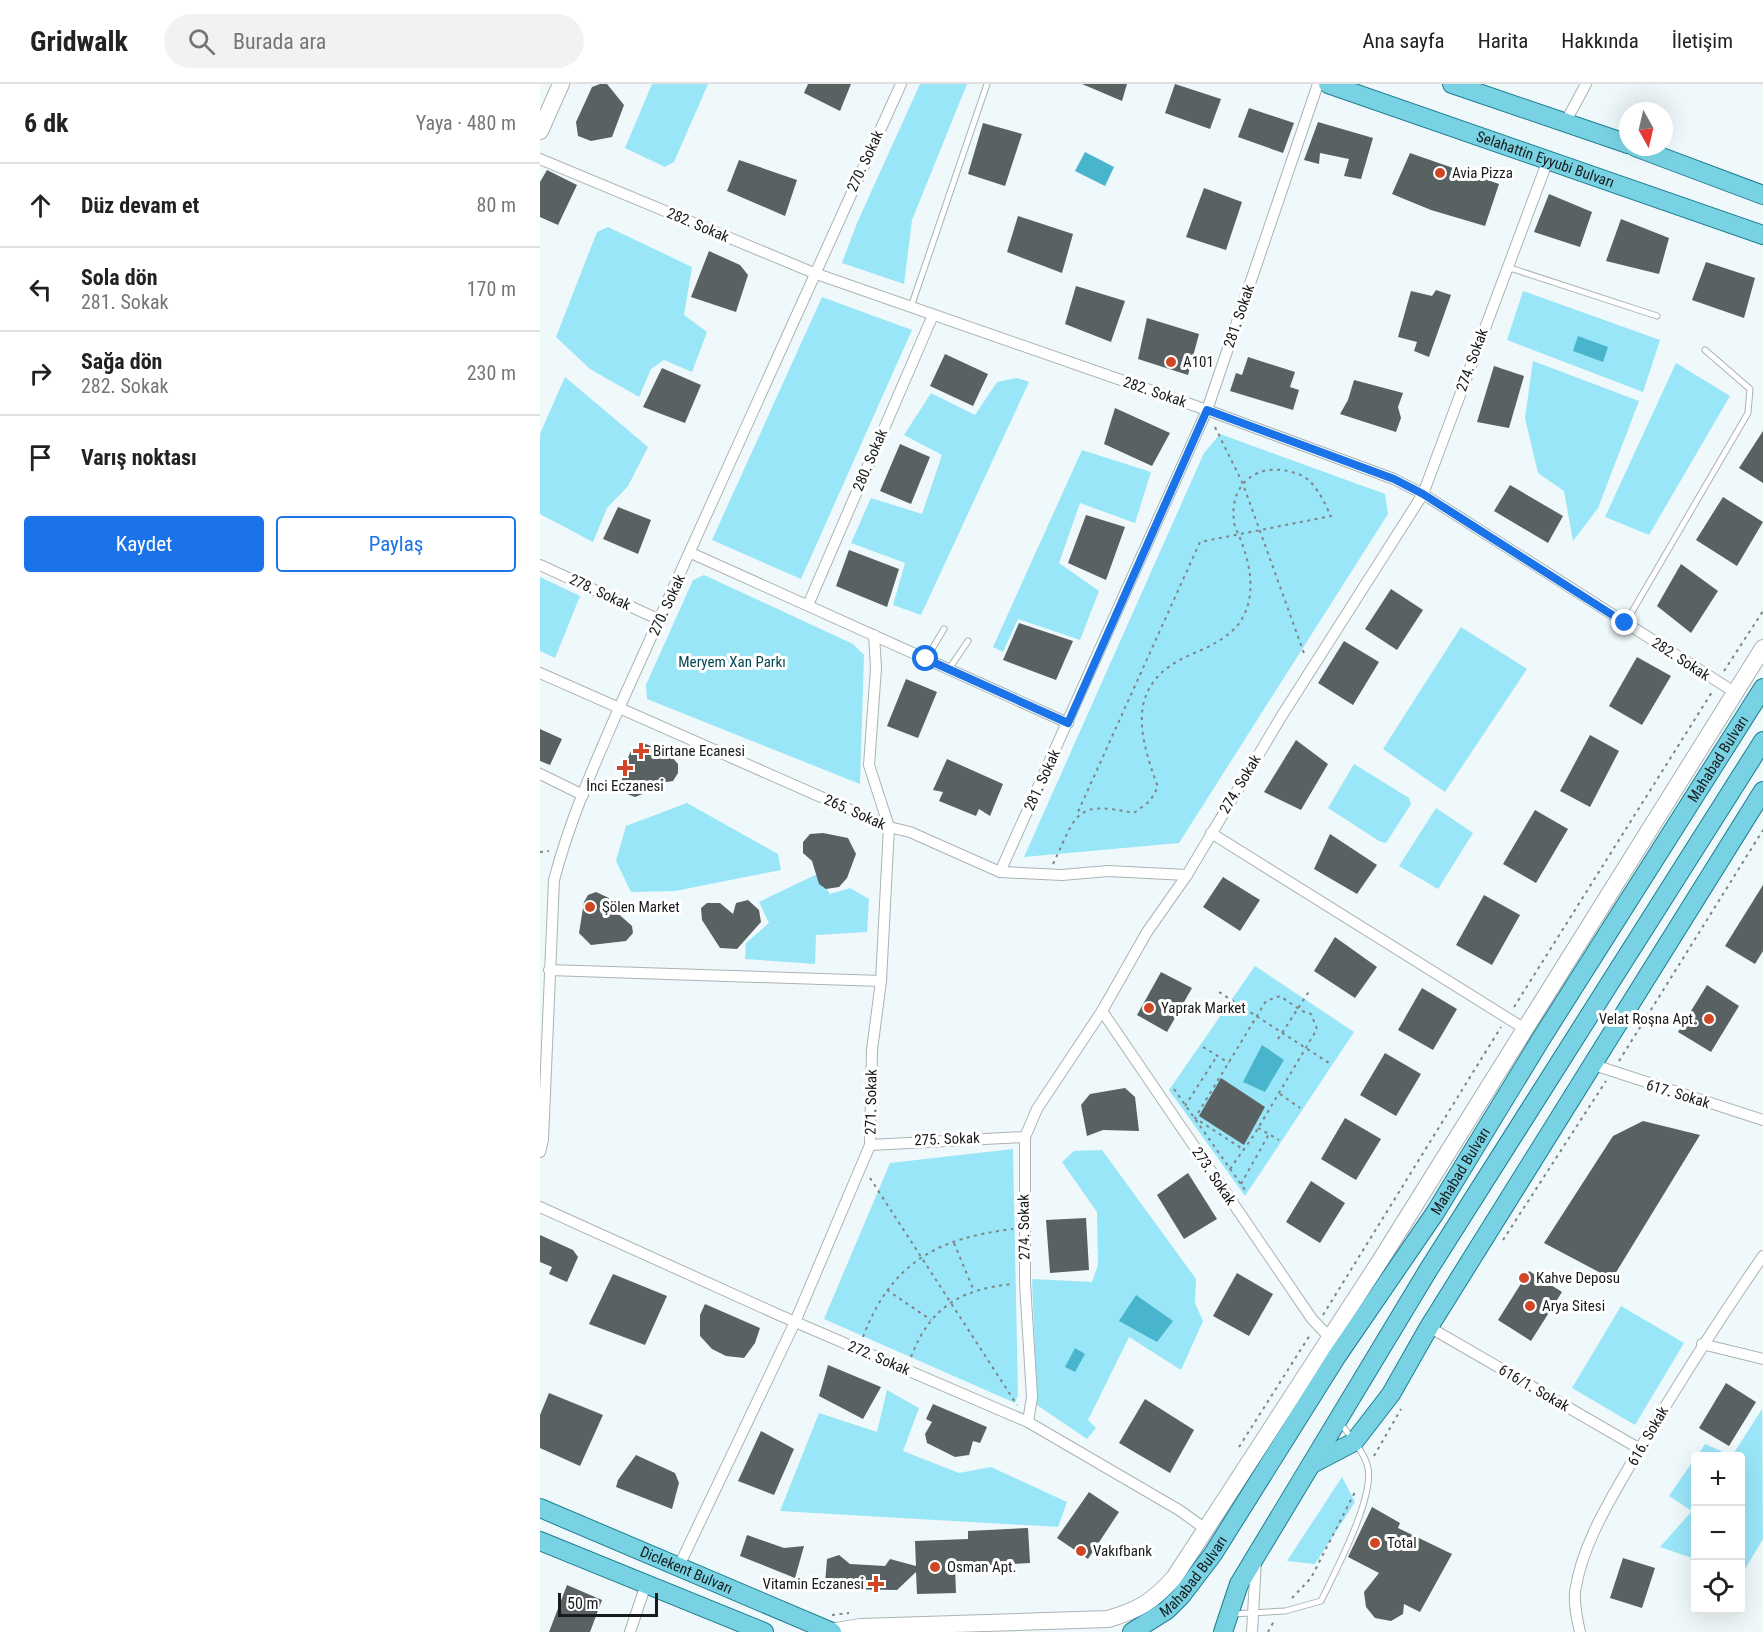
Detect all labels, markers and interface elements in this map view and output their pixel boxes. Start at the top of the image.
search box [164,14,584,68]
text: Gridwalk [30,25,128,58]
icon: search [185,25,218,58]
text: Burada ara [233,29,326,54]
text: Ana sayfa [1362,29,1445,53]
text: Harita [1478,29,1528,53]
text: Hakkında [1561,29,1639,53]
text: İletişim [1672,29,1733,53]
north arrow [1619,102,1673,156]
text: 6 dk [24,108,68,138]
text: Yaya · 480 m [416,111,516,135]
street label: 270. Sokak [843,127,887,195]
street label: Selahattin Eyyubi Bulvarı [1474,127,1617,192]
place label: Avia Pizza [1452,164,1513,182]
marker: Avia Pizza [1433,166,1447,180]
icon: ahead [24,189,57,222]
text: Düz devam et [81,193,199,218]
text: 80 m [477,193,516,217]
street label: 282. Sokak [664,204,732,246]
text: Sola dön [81,265,157,290]
icon: left [24,273,57,306]
text: 170 m [467,277,516,301]
street label: 281. Sokak [1220,282,1258,350]
text: 281. Sokak [81,290,169,314]
street label: 274. Sokak [1452,326,1492,394]
text: Sağa dön [81,349,162,374]
place label: A101 [1183,353,1214,371]
marker: A101 [1164,355,1178,369]
icon: right [24,357,57,390]
text: 230 m [467,361,516,385]
street label: 282. Sokak [1121,373,1189,411]
text: 282. Sokak [81,374,169,398]
street label: 280. Sokak [849,426,891,494]
icon: arrive [24,441,57,474]
text: Varış noktası [81,445,197,470]
button: Kaydet [24,516,264,572]
button: Paylaş [276,516,516,572]
street label: 278. Sokak [566,570,634,614]
street label: 270. Sokak [645,571,689,639]
route end [1611,609,1637,635]
street label: 282. Sokak [1649,634,1714,685]
route start [912,645,938,671]
park label: Meryem Xan Parkı [678,653,786,671]
street label: Mahabad Bulvarı [1684,712,1752,806]
place label: Birtane Ecanesi [653,742,745,760]
marker: Birtane Ecanesi [634,744,648,758]
street label: 281. Sokak [1020,746,1064,814]
street label: 274. Sokak [1215,751,1265,817]
marker: İnci Eczanesi [618,761,632,775]
place label: İnci Eczanesi [586,777,664,795]
street label: 265. Sokak [821,790,889,834]
place label: Şölen Market [602,898,680,916]
marker: Şölen Market [583,900,597,914]
place label: Yaprak Market [1161,999,1246,1017]
marker: Yaprak Market [1142,1001,1156,1015]
place label: Velat Roşna Apt. [1599,1010,1697,1028]
marker: Velat Roşna Apt. [1702,1012,1716,1026]
street label: 271. Sokak [861,1069,881,1135]
street label: 617. Sokak [1644,1076,1712,1112]
street label: Mahabad Bulvarı [1427,1124,1494,1218]
street label: 275. Sokak [914,1129,980,1149]
street label: 273. Sokak [1188,1144,1240,1208]
street label: 274. Sokak [1014,1194,1034,1260]
place label: Kahve Deposu [1536,1269,1620,1287]
marker: Kahve Deposu [1517,1271,1531,1285]
place label: Arya Sitesi [1542,1297,1605,1315]
marker: Arya Sitesi [1523,1299,1537,1313]
street label: 272. Sokak [845,1337,913,1379]
street label: 616/1. Sokak [1495,1361,1573,1416]
street label: 616. Sokak [1624,1403,1672,1469]
map controls [1691,1452,1745,1614]
button: + [1691,1452,1745,1506]
button: − [1691,1506,1745,1560]
street label: Mahabad Bulvarı [1156,1533,1231,1621]
place label: Total [1387,1534,1417,1552]
marker: Total [1368,1536,1382,1550]
place label: Vakıfbank [1093,1542,1152,1560]
street label: Diclekent Bulvarı [637,1543,735,1598]
marker: Vakıfbank [1074,1544,1088,1558]
place label: Osman Apt. [947,1558,1017,1576]
marker: Osman Apt. [928,1560,942,1574]
button: locate [1691,1560,1745,1614]
place label: Vitamin Eczanesi [762,1575,864,1593]
marker: Vitamin Eczanesi [869,1577,883,1591]
scale bar [558,1590,658,1618]
text: 50 m [567,1594,599,1613]

